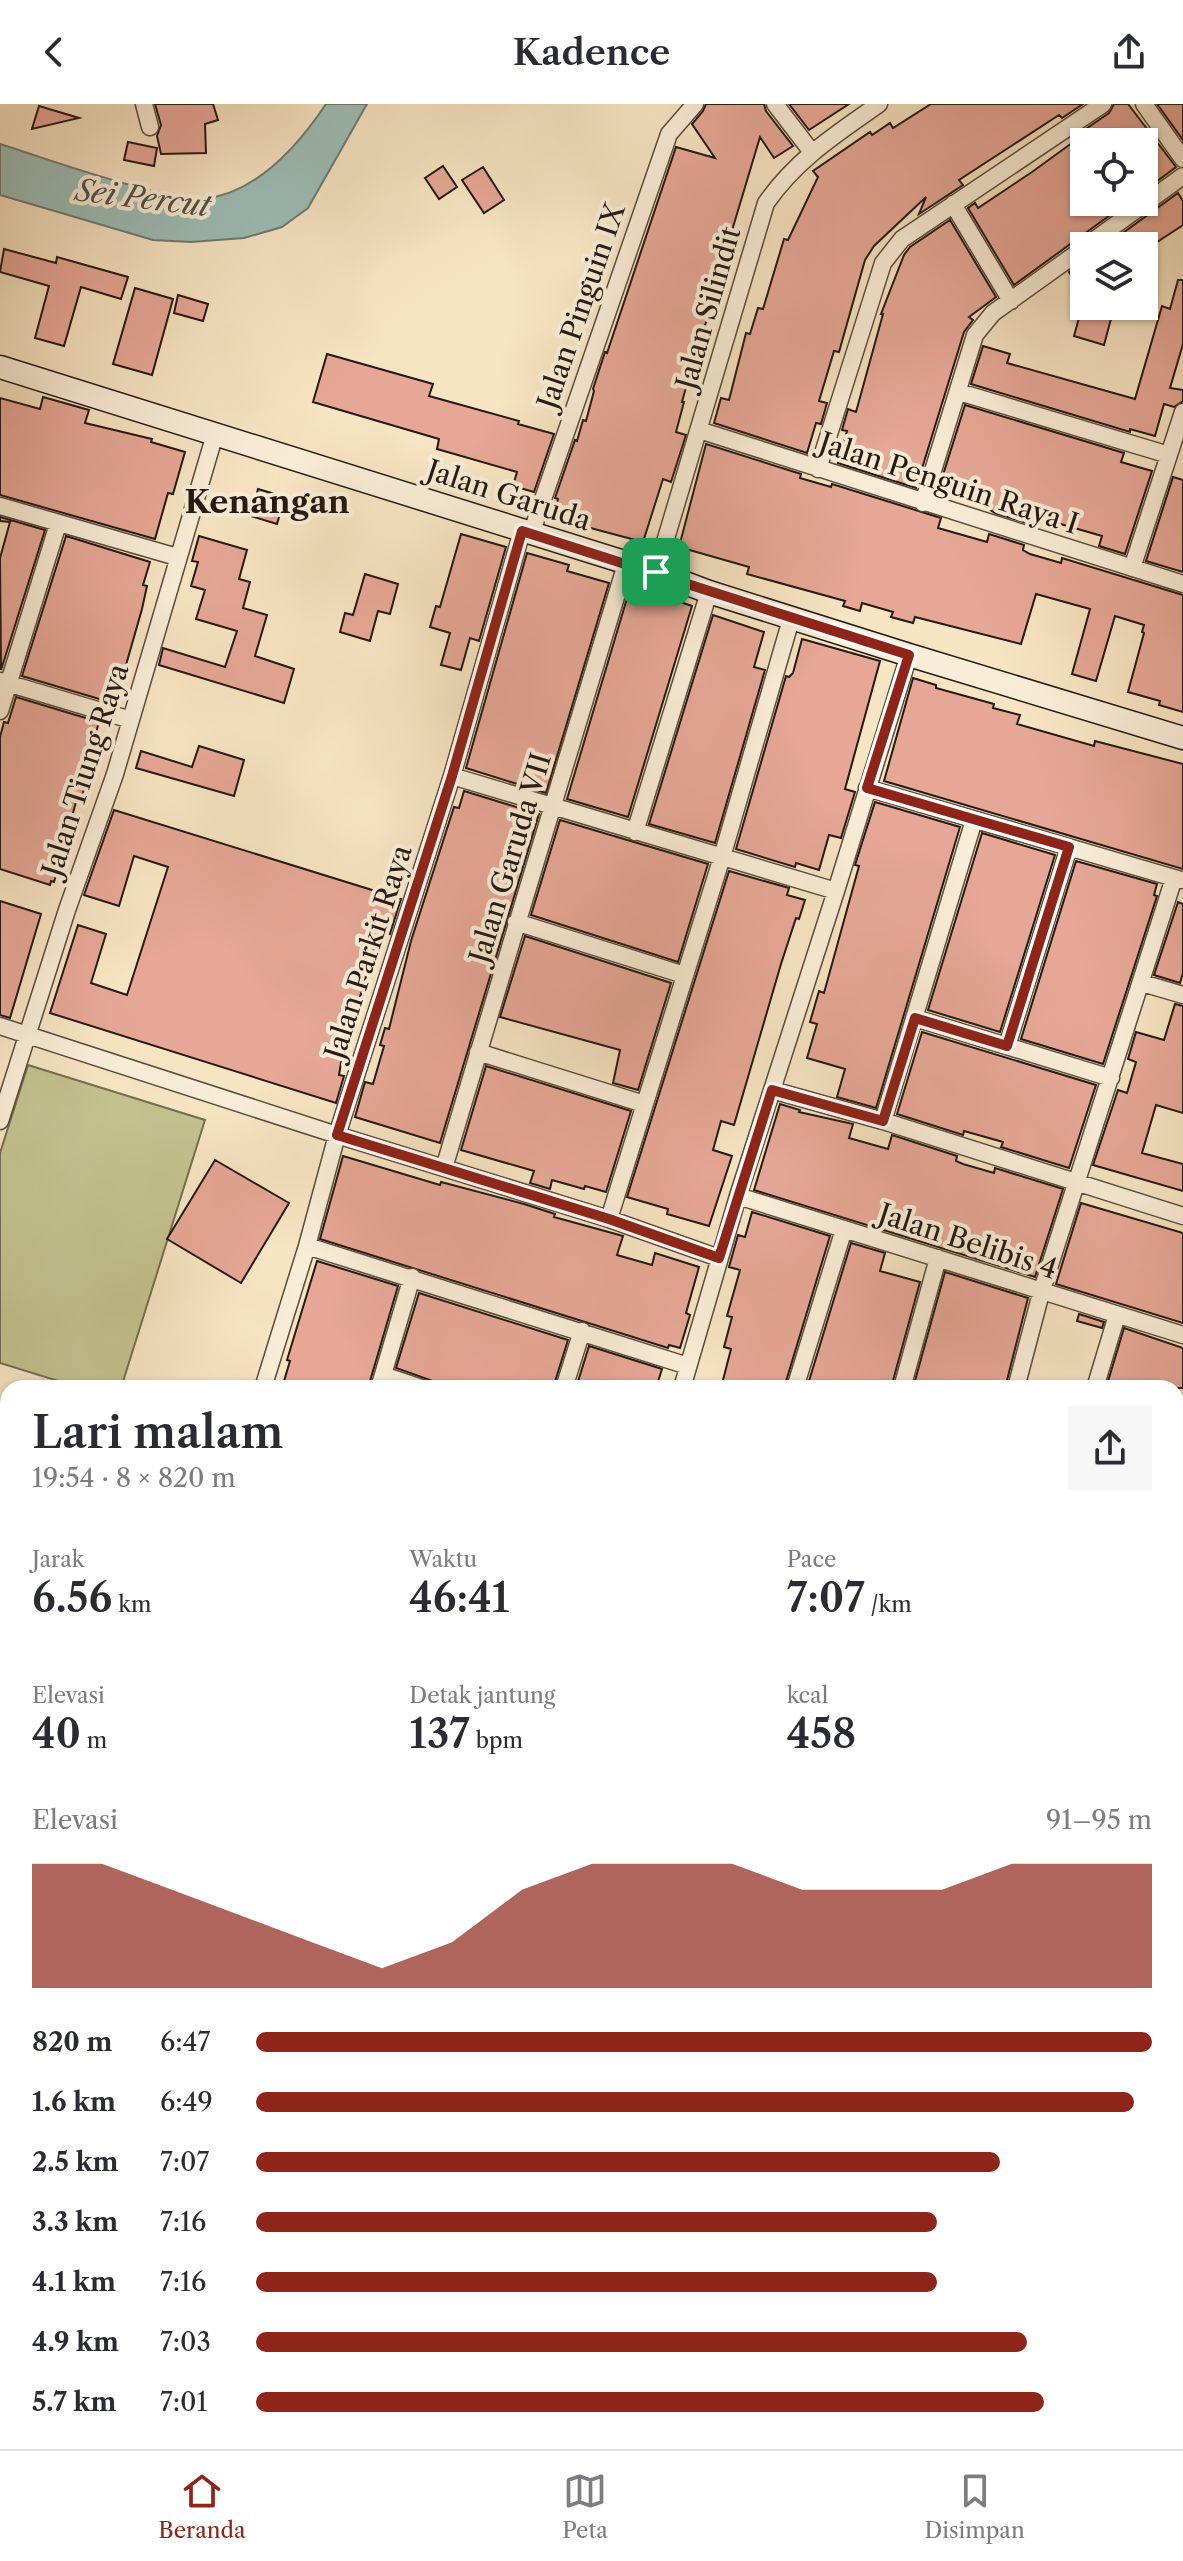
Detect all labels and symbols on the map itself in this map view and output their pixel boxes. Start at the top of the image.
water label: Sei Percut [72,171,214,225]
street label: Jalan Pinguin IX [529,198,632,417]
street label: Jalan Silindit [667,223,747,397]
street label: Jalan Penguin Raya I [811,424,1083,541]
street label: Jalan Garuda [419,451,596,538]
district label: Kenangan [184,482,350,521]
pin [622,538,690,606]
street label: Jalan Tiung Raya [33,659,136,885]
street label: Jalan Garuda VII [461,749,558,971]
street label: Jalan Parkit Raya [316,840,419,1067]
street label: Jalan Belibis 4 [871,1195,1062,1286]

